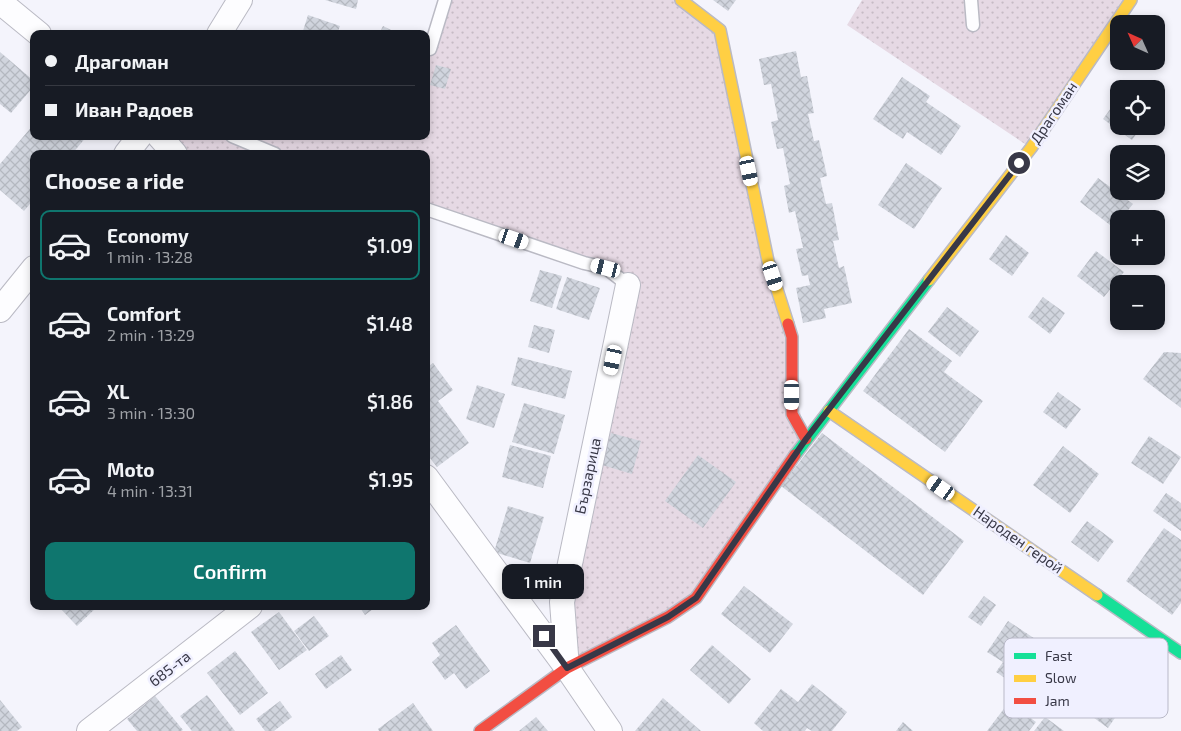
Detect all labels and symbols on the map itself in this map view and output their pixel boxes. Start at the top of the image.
north arrow [1110,15,1165,70]
street label: Драгоман [1026,78,1080,147]
route start [1008,152,1030,174]
car [738,155,759,187]
car [497,227,530,251]
car [589,257,622,279]
car [761,259,784,293]
car [602,344,623,376]
car [784,380,799,410]
street label: Бързарица [570,436,604,516]
car [924,473,957,503]
street label: Народен герой [970,502,1067,577]
callout: 1 min [503,564,585,598]
route end [533,625,555,647]
legend [1004,638,1168,718]
street label: 685-та [145,646,194,690]
text: Fast [1045,647,1072,664]
text: Slow [1045,669,1077,686]
text: Jam [1045,692,1070,709]

